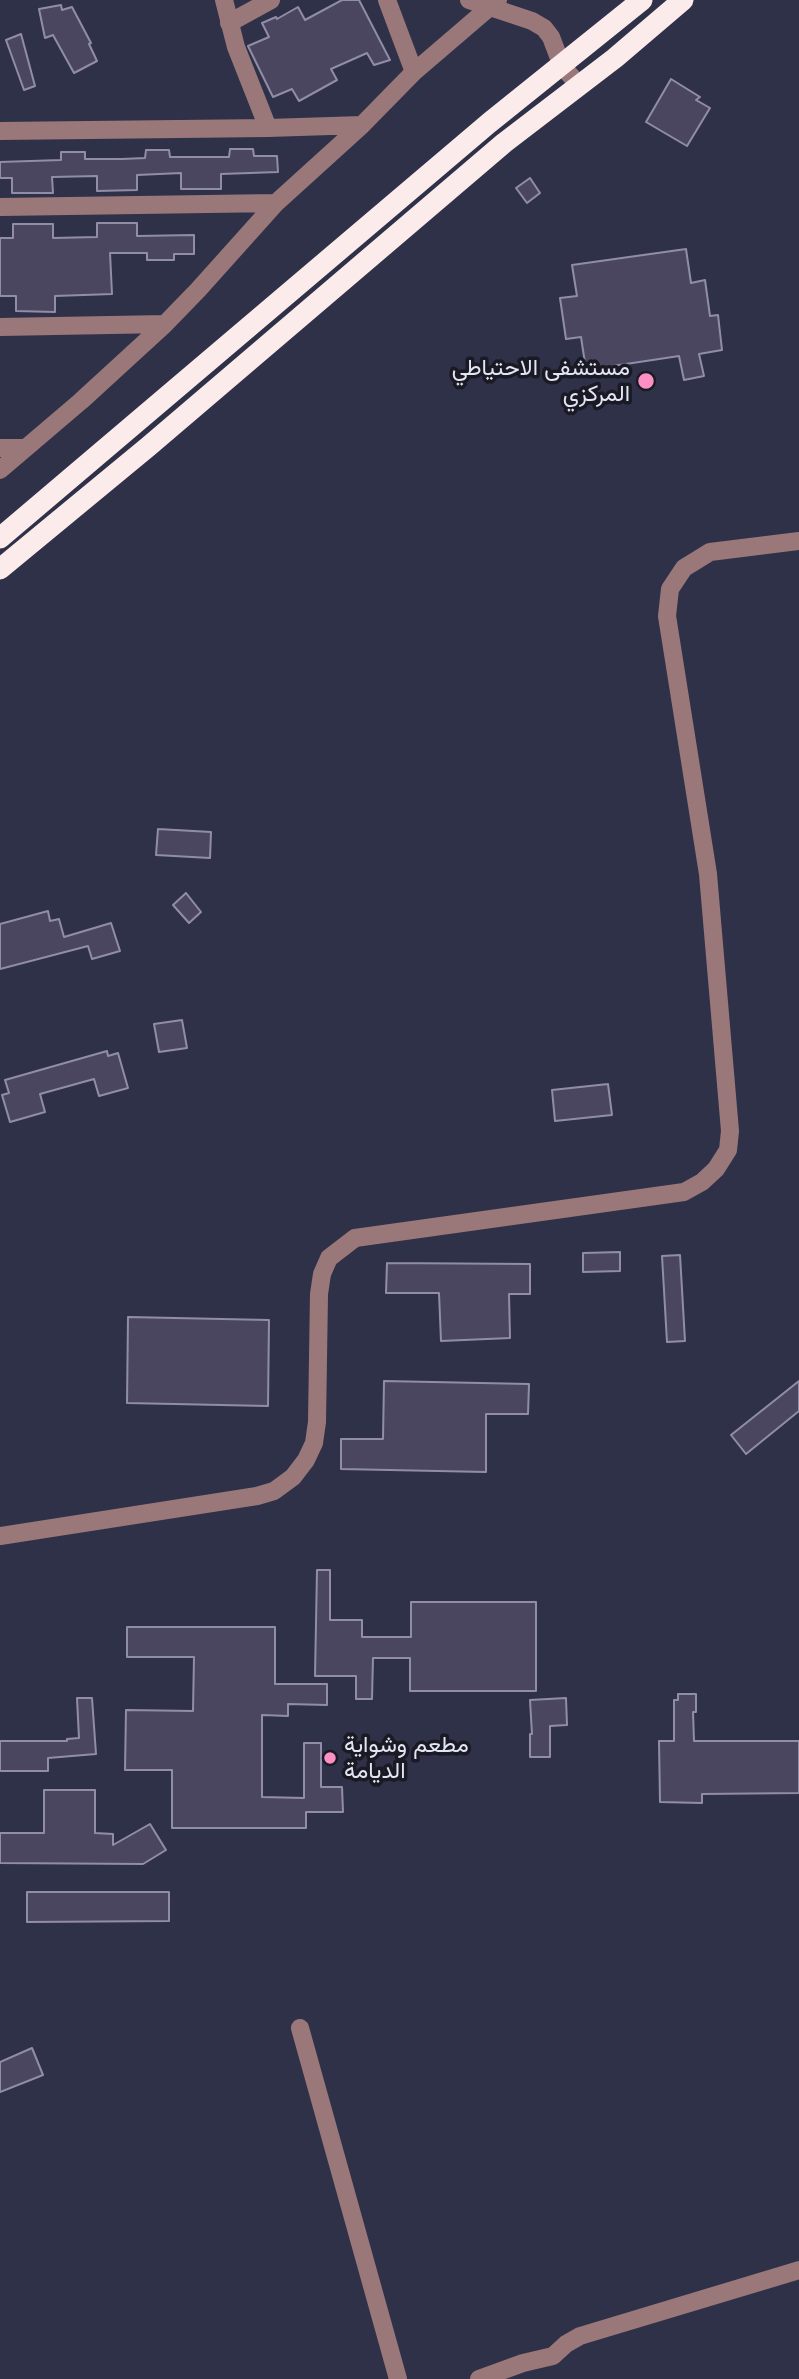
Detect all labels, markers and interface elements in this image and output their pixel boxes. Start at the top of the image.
place label: مستشفى الاحتياطي المركزي [452,354,630,408]
marker: مستشفى الاحتياطي المركزي [636,371,656,391]
place label: مطعم وشواية الديامة [344,1731,469,1785]
marker: مطعم وشواية الديامة [322,1750,338,1766]

